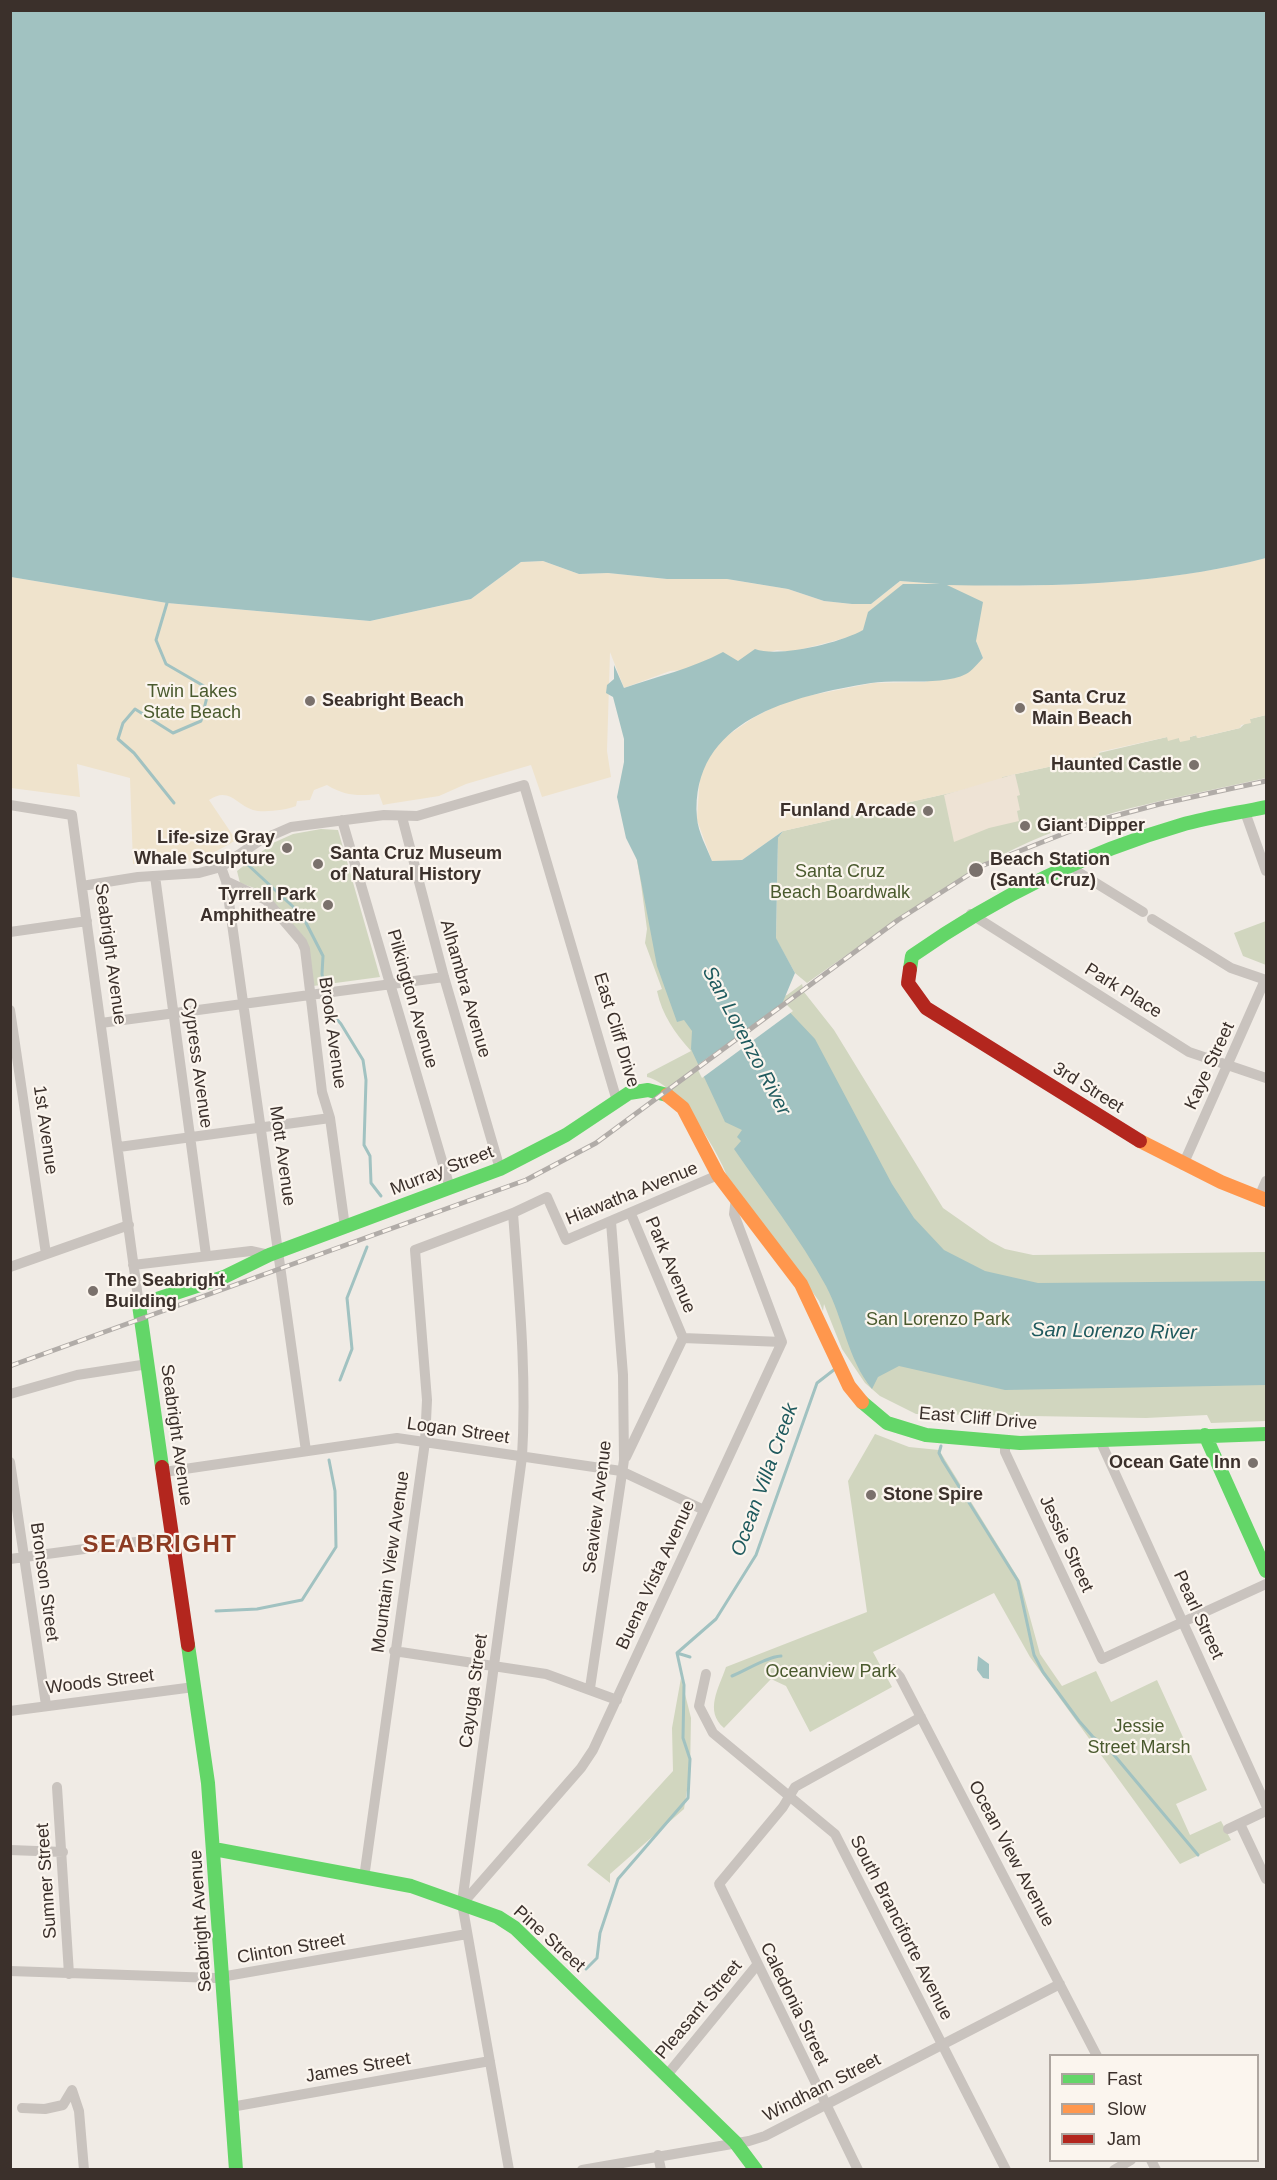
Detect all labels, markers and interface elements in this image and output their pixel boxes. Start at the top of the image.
park label: Twin Lakes State Beach [143,681,241,724]
place label: Santa Cruz Main Beach [1032,687,1132,730]
place label: Seabright Beach [322,690,464,712]
marker: Seabright Beach [303,694,317,708]
marker: Santa Cruz Main Beach [1013,701,1027,715]
place label: Haunted Castle [1051,754,1182,776]
marker: Haunted Castle [1187,758,1201,772]
place label: Funland Arcade [780,800,916,822]
marker: Funland Arcade [921,804,935,818]
place label: Giant Dipper [1037,815,1145,837]
marker: Giant Dipper [1018,819,1032,833]
place label: Life-size Gray Whale Sculpture [134,827,275,870]
marker: Life-size Gray Whale Sculpture [280,841,294,855]
place label: Santa Cruz Museum of Natural History [330,843,502,886]
place label: Beach Station (Santa Cruz) [990,849,1110,892]
marker: Santa Cruz Museum of Natural History [311,857,325,871]
park label: Santa Cruz Beach Boardwalk [770,861,910,904]
marker: Beach Station (Santa Cruz) [967,861,985,879]
street label: Seabright Avenue [89,882,131,1026]
place label: Tyrrell Park Amphitheatre [200,884,316,926]
marker: Tyrrell Park Amphitheatre [321,898,335,912]
street label: Alhambra Avenue [435,917,495,1061]
street label: Pilkington Avenue [382,927,442,1071]
street label: Park Place [1080,959,1166,1023]
water label: San Lorenzo River [697,962,795,1120]
street label: East Cliff Drive [588,970,644,1090]
street label: Brook Avenue [313,976,351,1090]
street label: Cypress Avenue [177,996,217,1130]
street label: Kaye Street [1180,1019,1240,1113]
street label: 3rd Street [1049,1058,1127,1118]
street label: 1st Avenue [28,1084,62,1176]
street label: Mott Avenue [264,1105,300,1207]
street label: Murray Street [387,1141,497,1201]
street label: Hiawatha Avenue [563,1158,701,1230]
street label: Park Avenue [640,1213,700,1317]
place label: The Seabright Building [105,1270,225,1312]
marker: The Seabright Building [86,1284,100,1298]
park label: San Lorenzo Park [866,1309,1010,1331]
water label: San Lorenzo River [1031,1319,1197,1345]
street label: Seabright Avenue [155,1363,197,1507]
water label: Ocean Villa Creek [726,1400,804,1560]
street label: East Cliff Drive [918,1403,1038,1435]
street label: Logan Street [405,1413,511,1449]
street label: Seaview Avenue [579,1439,617,1575]
place label: Ocean Gate Inn [1109,1452,1241,1474]
marker: Ocean Gate Inn [1246,1456,1260,1470]
street label: Mountain View Avenue [368,1470,414,1654]
place label: Stone Spire [883,1484,983,1506]
marker: Stone Spire [864,1488,878,1502]
street label: Jessie Street [1034,1492,1098,1596]
street label: Buena Vista Avenue [612,1497,700,1653]
street label: Bronson Street [25,1521,63,1643]
district label: SEABRIGHT [83,1531,237,1559]
street label: Pearl Street [1168,1567,1228,1663]
street label: Cayuga Street [455,1633,493,1749]
park label: Oceanview Park [765,1661,897,1683]
street label: Woods Street [45,1665,155,1699]
park label: Jessie Street Marsh [1087,1716,1191,1758]
street label: Ocean View Avenue [963,1777,1059,1931]
street label: Sumner Street [32,1822,62,1940]
street label: South Branciforte Avenue [845,1832,957,2024]
street label: Seabright Avenue [185,1849,217,1993]
street label: Pine Street [509,1901,589,1977]
street label: Clinton Street [235,1929,347,1969]
street label: Caledonia Street [755,1939,833,2069]
street label: Pleasant Street [651,1956,747,2064]
street label: James Street [304,2048,412,2088]
street label: Windham Street [760,2049,884,2127]
legend [1049,2054,1259,2162]
text: Fast [1107,2069,1142,2089]
text: Slow [1107,2099,1146,2119]
text: Jam [1107,2129,1141,2149]

